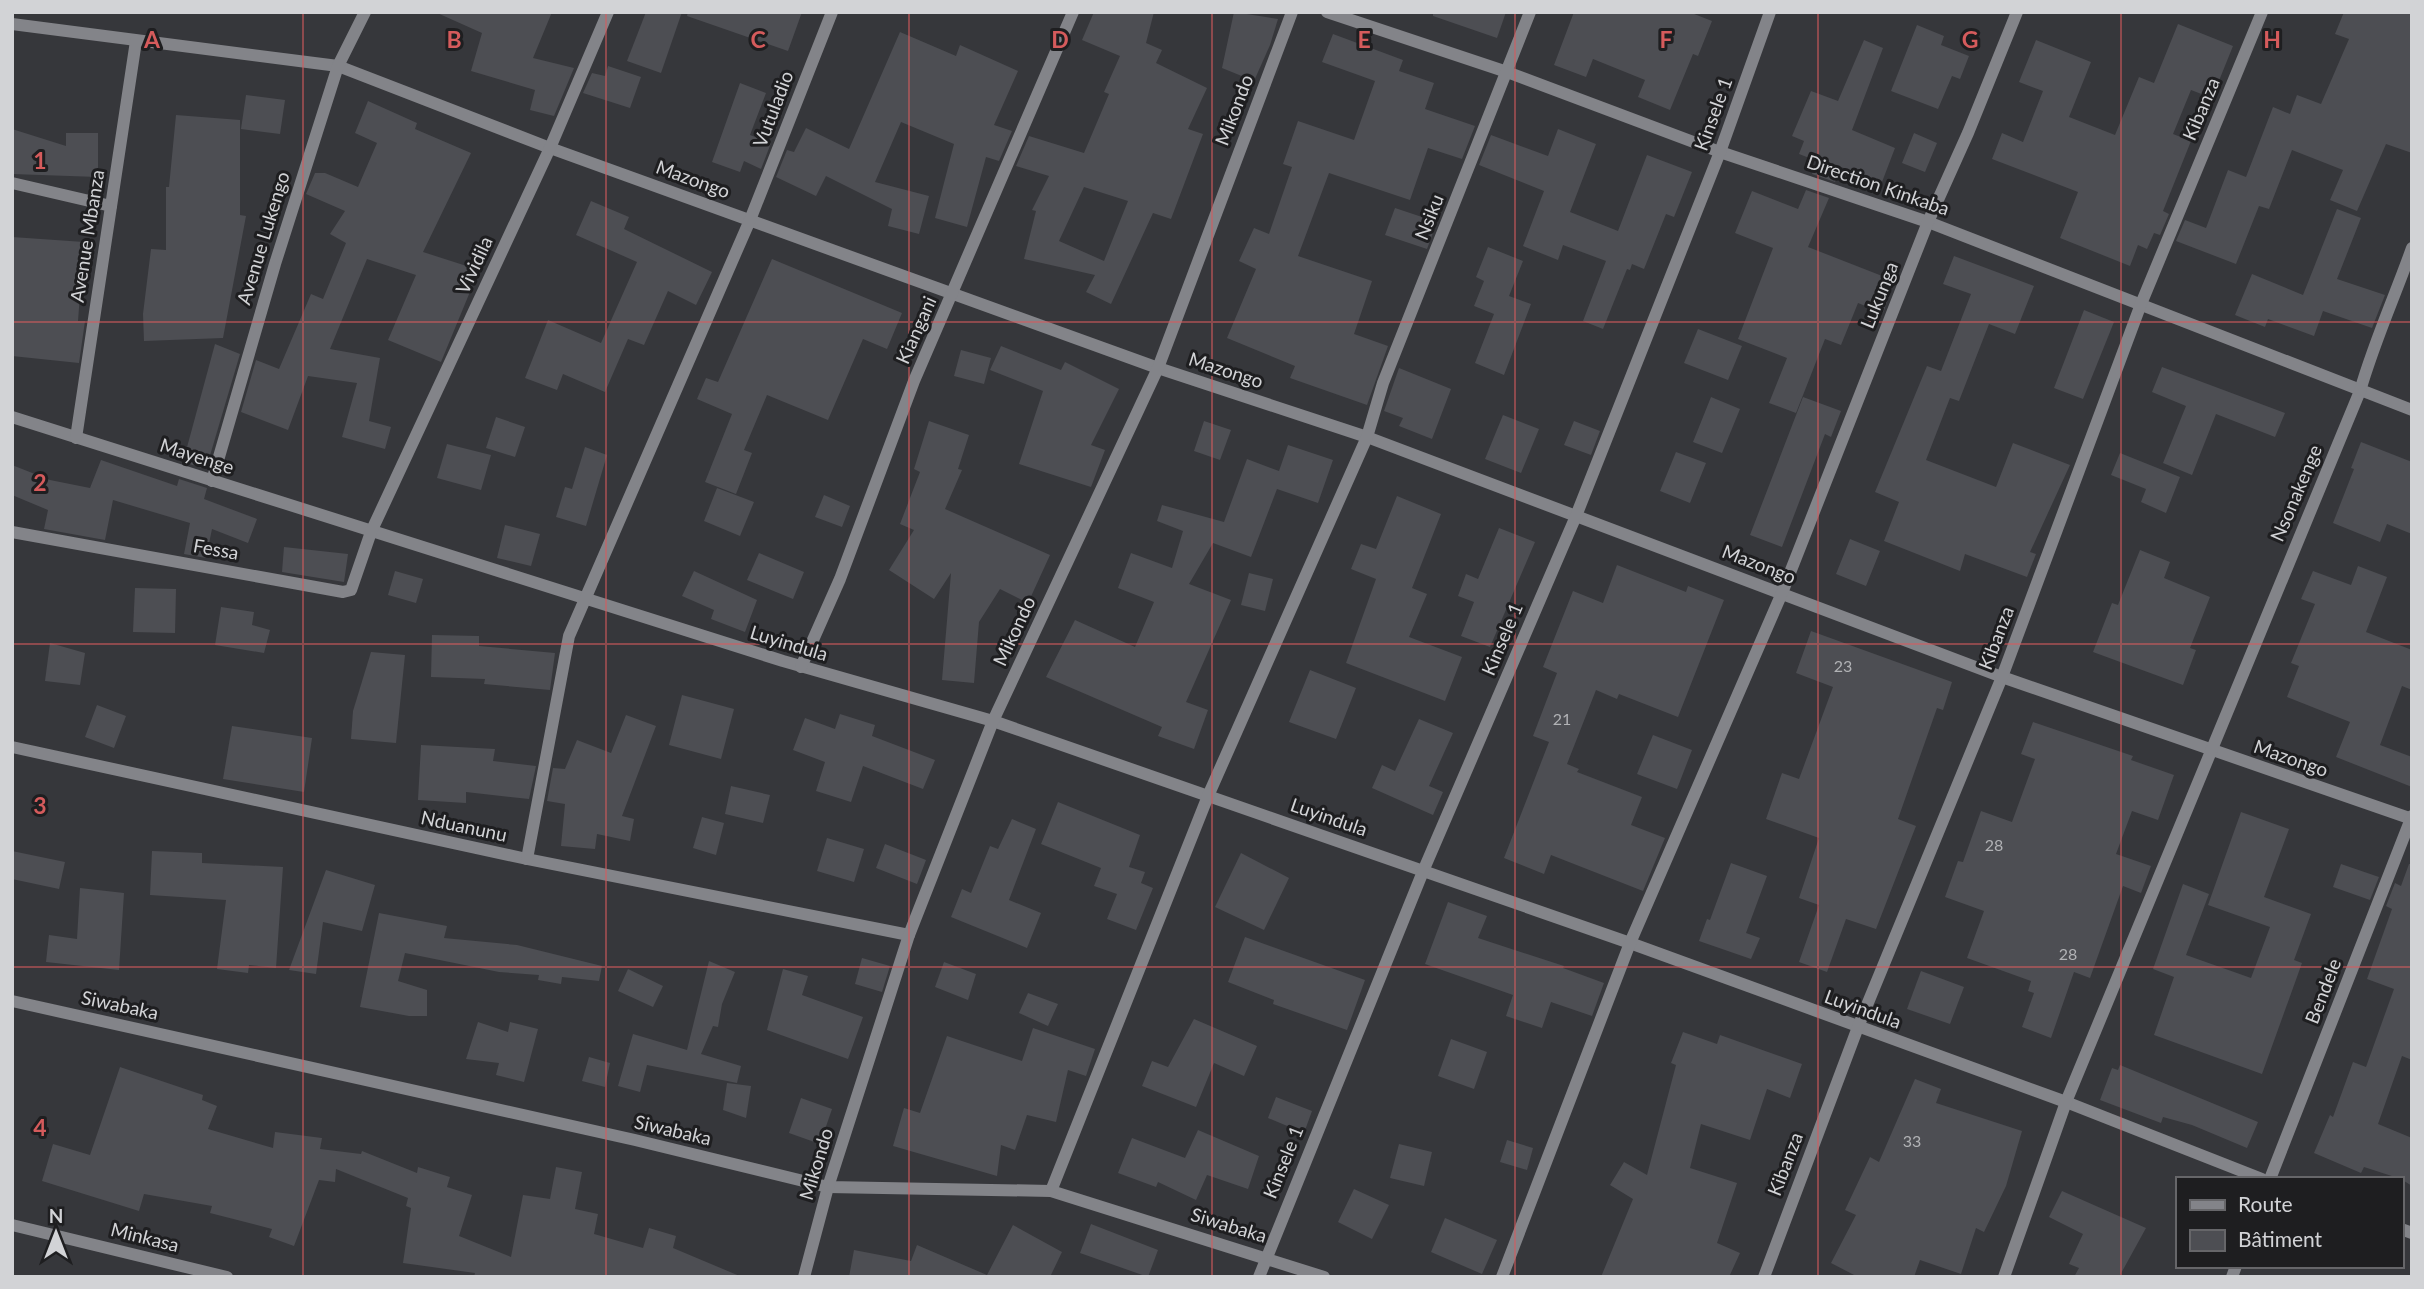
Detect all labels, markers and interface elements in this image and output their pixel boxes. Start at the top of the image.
text: A [143,25,161,53]
text: B [446,25,462,53]
text: C [750,25,766,53]
text: D [1051,25,1069,53]
text: E [1357,25,1371,53]
text: F [1659,25,1673,53]
text: G [1962,25,1978,53]
text: H [2263,25,2281,53]
street label: Vutuladio [747,67,798,150]
street label: Mikondo [1210,71,1258,148]
street label: Kinsele 1 [1689,74,1736,154]
street label: Kibanza [2177,74,2224,144]
text: 1 [33,146,47,174]
street label: Direction Kinkaba [1804,149,1953,220]
street label: Mazongo [653,155,733,203]
street label: Avenue Mbanza [65,168,108,304]
street label: Avenue Lukengo [231,169,294,307]
street label: Nsiku [1409,191,1448,243]
street label: Vividila [450,232,497,297]
street label: Lukunga [1855,258,1902,332]
street label: Kiangani [890,292,941,367]
street label: Mazongo [1186,347,1266,392]
street label: Mayenge [157,433,237,478]
street label: Nsonakenge [2265,441,2326,545]
text: 2 [33,468,47,496]
street label: Fessa [192,533,241,564]
street label: Mazongo [1719,539,1799,588]
street label: Mikondo [987,592,1040,669]
street label: Kinsele 1 [1476,599,1527,678]
street label: Kibanza [1973,603,2018,673]
street label: Luyindula [748,620,831,665]
house number: 23 [1834,656,1852,675]
house number: 21 [1553,709,1571,728]
street label: Mazongo [2251,734,2331,781]
text: 3 [33,791,47,819]
street label: Luyindula [1288,793,1371,840]
street label: Nduanunu [419,805,509,846]
house number: 28 [1985,835,2003,854]
house number: 28 [2059,944,2077,963]
street label: Bendele [2300,955,2345,1027]
street label: Luyindula [1822,984,1905,1033]
street label: Siwabaka [79,985,161,1024]
street label: Siwabaka [632,1110,714,1150]
text: 4 [33,1113,47,1141]
street label: Kinsele 1 [1258,1122,1308,1202]
street label: Mikondo [794,1125,837,1203]
street label: Kibanza [1762,1129,1807,1199]
house number: 33 [1903,1131,1921,1150]
legend [2176,1177,2403,1268]
text: Route [2238,1191,2293,1216]
north arrow [21,1198,91,1268]
street label: Siwabaka [1188,1202,1270,1247]
text: N [49,1204,63,1227]
street label: Minkasa [109,1217,182,1256]
text: Bâtiment [2238,1226,2323,1251]

